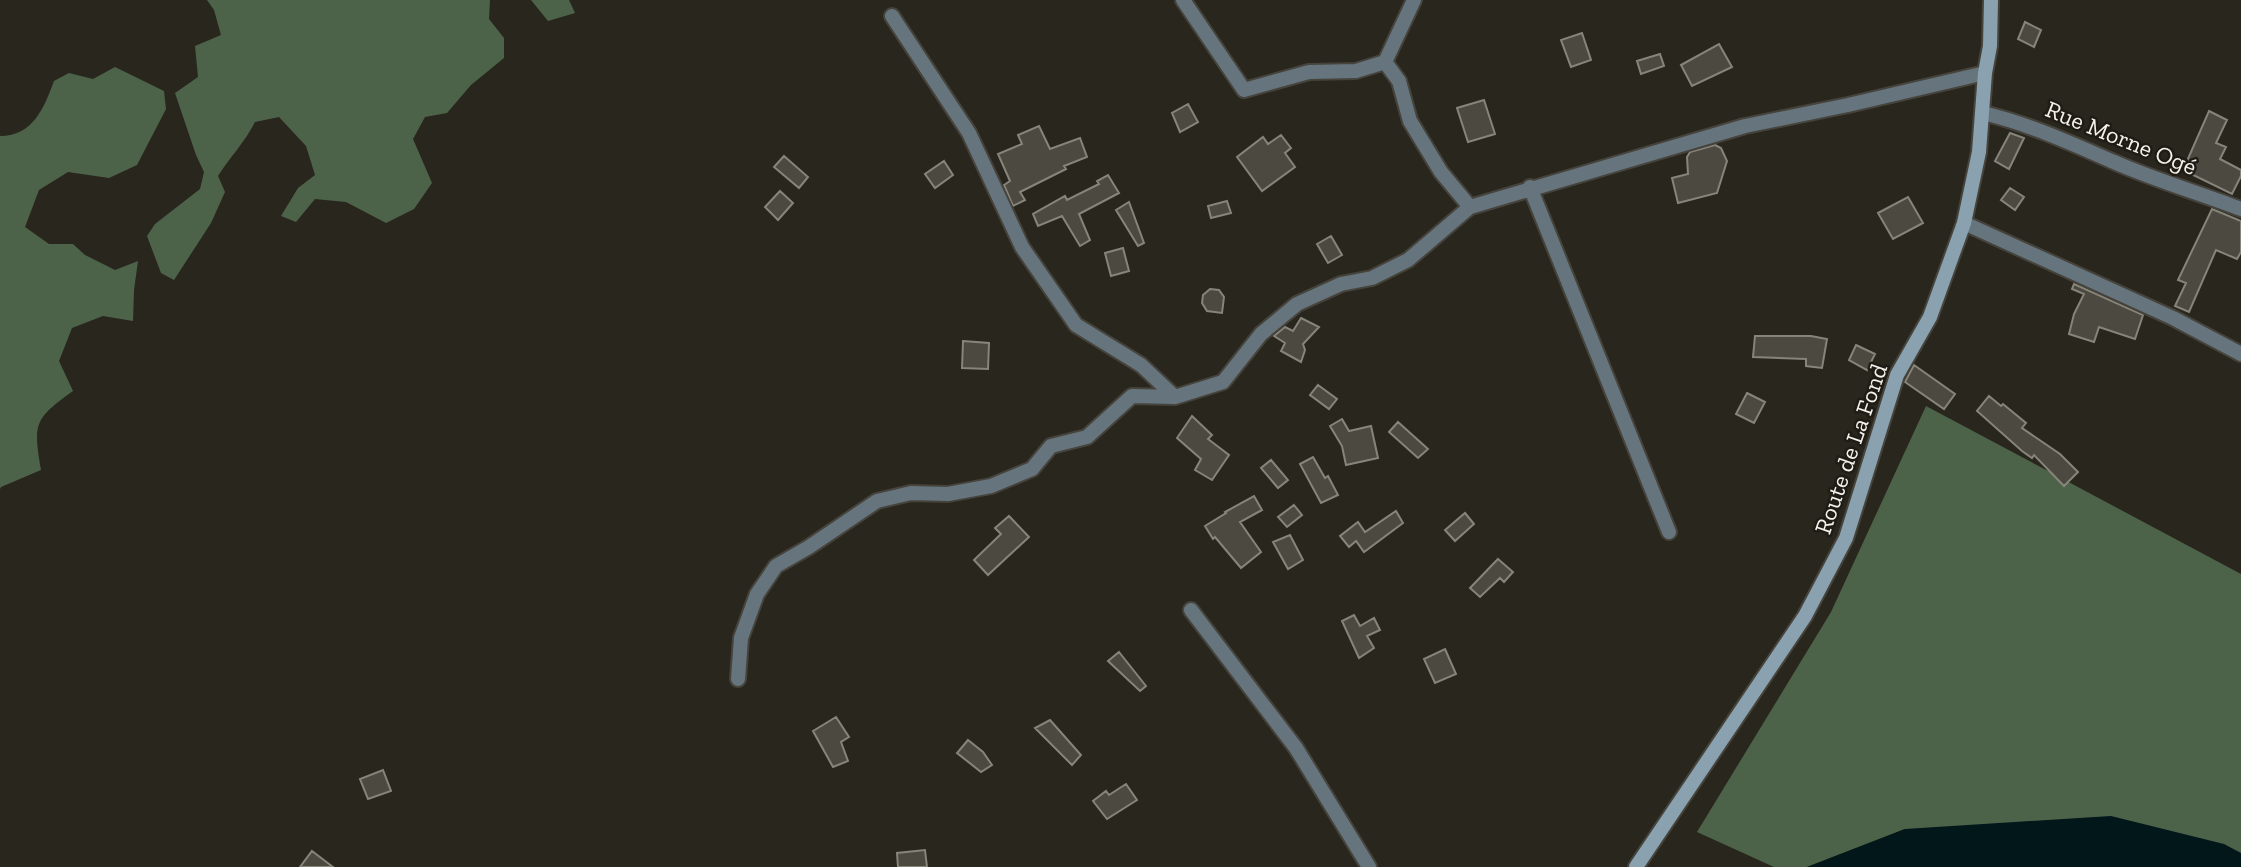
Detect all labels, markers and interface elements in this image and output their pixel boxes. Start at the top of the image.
street label: Rue Morne Ogé [2041,94,2201,181]
street label: Route de La Fond [1808,360,1893,538]

